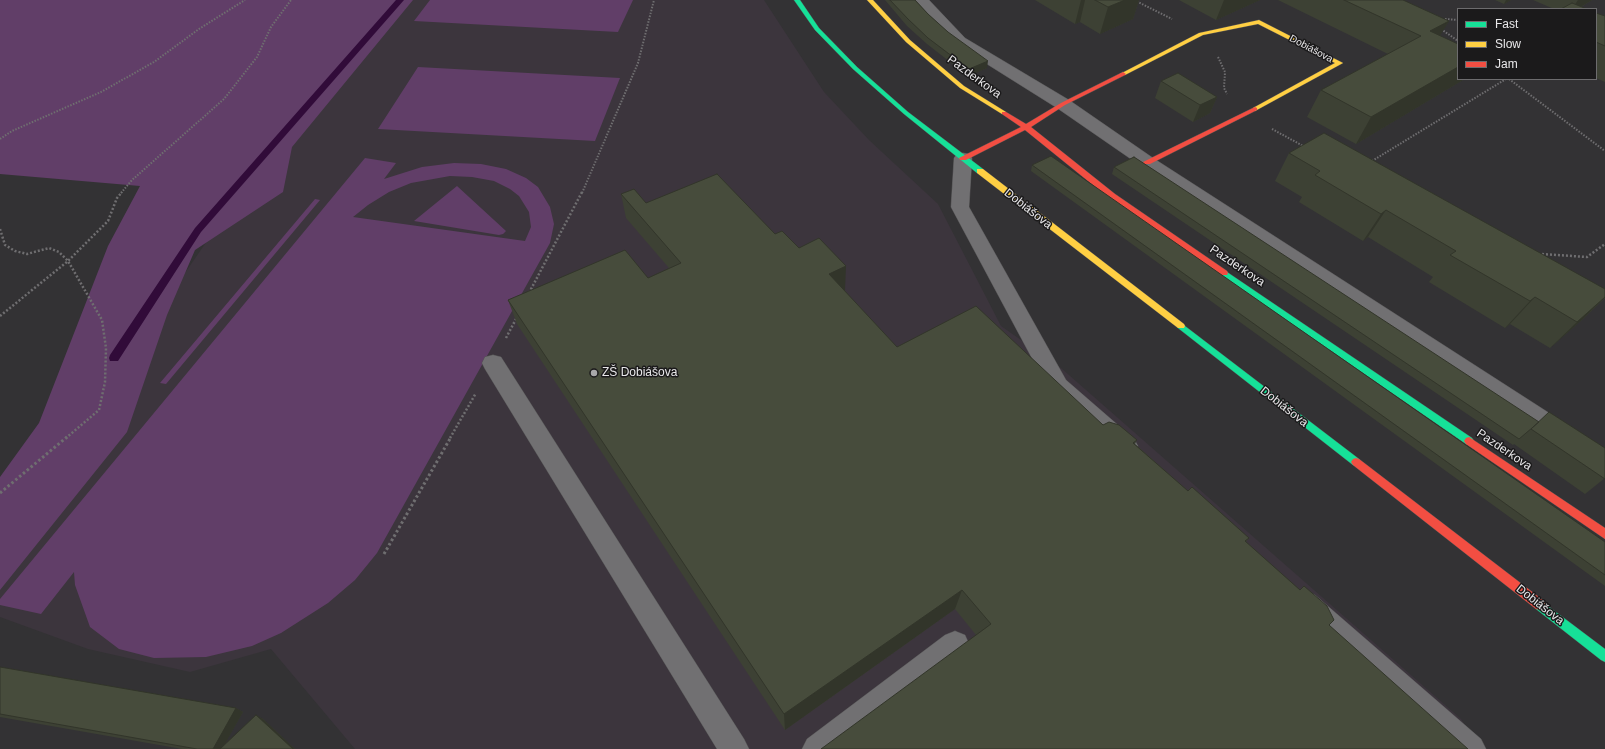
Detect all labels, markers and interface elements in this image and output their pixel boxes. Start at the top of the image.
legend [1457,8,1597,80]
text: Fast [1495,17,1518,31]
street label: Dobiášova [1287,33,1335,65]
text: Slow [1495,37,1521,51]
street label: Pazderkova [944,53,1004,101]
text: Jam [1495,57,1518,71]
street label: Dobiášova [1001,186,1055,232]
street label: Pazderkova [1207,242,1267,290]
place label: ZŠ Dobiášova [602,366,677,380]
marker: ZŠ Dobiášova [589,368,599,378]
street label: Dobiášova [1257,384,1311,430]
street label: Pazderkova [1474,426,1534,474]
street label: Dobiášova [1513,582,1567,628]

